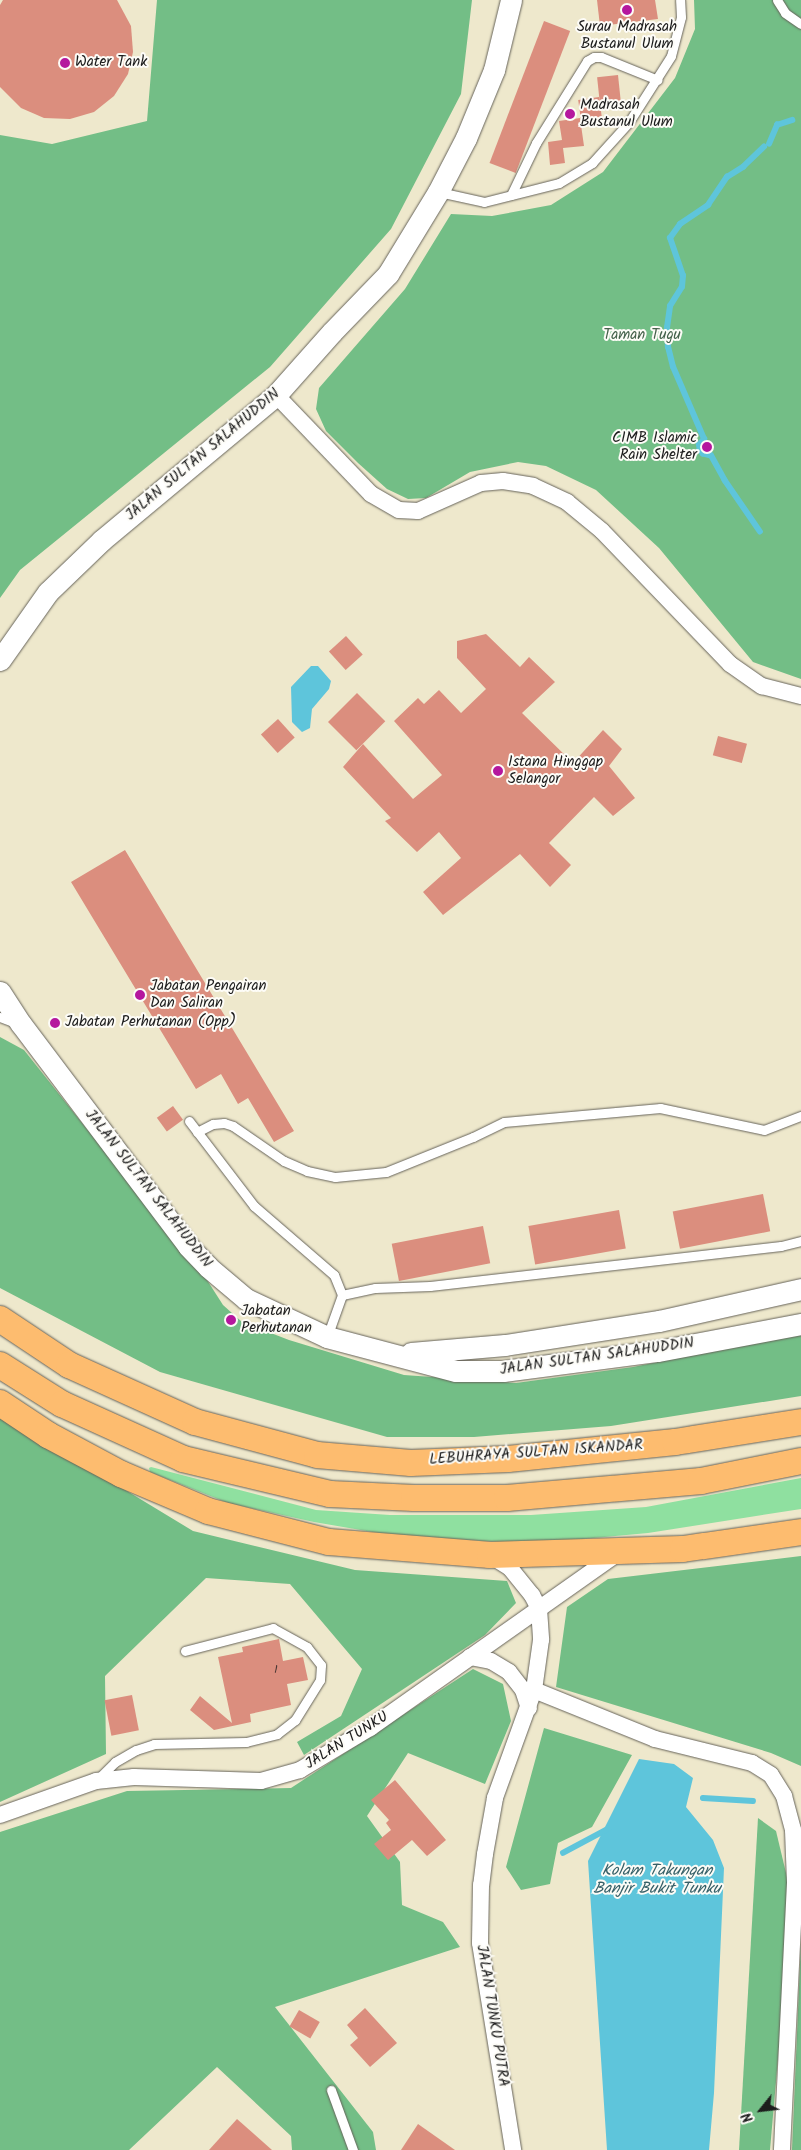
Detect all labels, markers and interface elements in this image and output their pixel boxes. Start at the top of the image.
marker: Surau Madrasah Bustanul Ulum [621,4,633,16]
place label: Surau Madrasah Bustanul Ulum [577,18,677,53]
place label: Water Tank [75,54,147,72]
marker: Water Tank [59,57,71,69]
place label: Madrasah Bustanul Ulum [580,96,673,131]
marker: Madrasah Bustanul Ulum [564,108,576,120]
park label: Taman Tugu [603,327,681,345]
street label: JALAN SULTAN SALAHUDDIN [122,385,284,525]
place label: CIMB Islamic Rain Shelter [612,429,697,464]
marker: CIMB Islamic Rain Shelter [701,441,713,453]
place label: Istana Hinggap Selangor [508,753,603,788]
marker: Istana Hinggap Selangor [492,765,504,777]
place label: Jabatan Pengairan Dan Saliran [150,977,266,1012]
marker: Jabatan Pengairan Dan Saliran [134,989,146,1001]
place label: Jabatan Perhutanan (Opp) [65,1014,236,1032]
marker: Jabatan Perhutanan (Opp) [49,1017,61,1029]
street label: JALAN SULTAN SALAHUDDIN [81,1106,215,1272]
place label: Jabatan Perhutanan [241,1302,312,1337]
marker: Jabatan Perhutanan [225,1314,237,1326]
street label: JALAN SULTAN SALAHUDDIN [499,1334,695,1380]
street label: LEBUHRAYA SULTAN ISKANDAR [429,1437,643,1469]
house number: 1 [274,1663,278,1677]
street label: JALAN TUNKU [302,1708,392,1774]
water label: Kolam Takungan Banjir Bukit Tunku [593,1861,721,1899]
street label: JALAN TUNKU PUTRA [472,1944,512,2088]
north arrow [736,2085,786,2135]
text: N [736,2108,760,2126]

